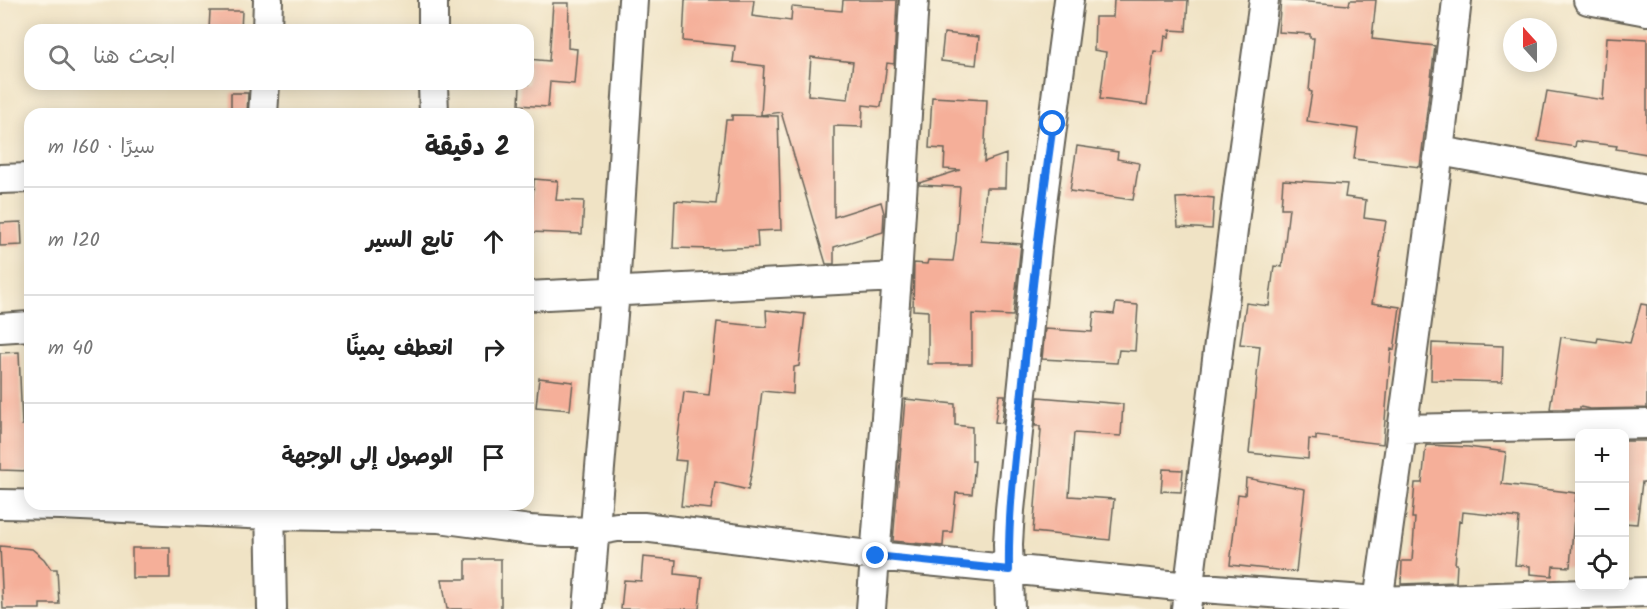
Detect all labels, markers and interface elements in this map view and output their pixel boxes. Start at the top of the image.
north arrow [1503,18,1557,72]
search box [24,24,534,90]
text: ابحث هنا [93,40,175,75]
icon: search [45,41,78,74]
route start [1039,110,1065,136]
text: 2 دقيقة [425,127,510,169]
text: سيرًا · 160 m [48,132,155,164]
text: تابع السير [366,224,453,259]
text: 120 m [48,225,100,257]
icon: ahead [477,225,510,258]
text: انعطف يمينًا [346,332,453,367]
text: 40 m [48,333,93,365]
icon: right [477,333,510,366]
map controls [1575,429,1629,591]
button: + [1575,429,1629,483]
text: الوصول إلى الوجهة [281,440,453,475]
icon: arrive [477,441,510,474]
button: − [1575,483,1629,537]
button: locate [1575,537,1629,591]
route end [862,542,888,568]

